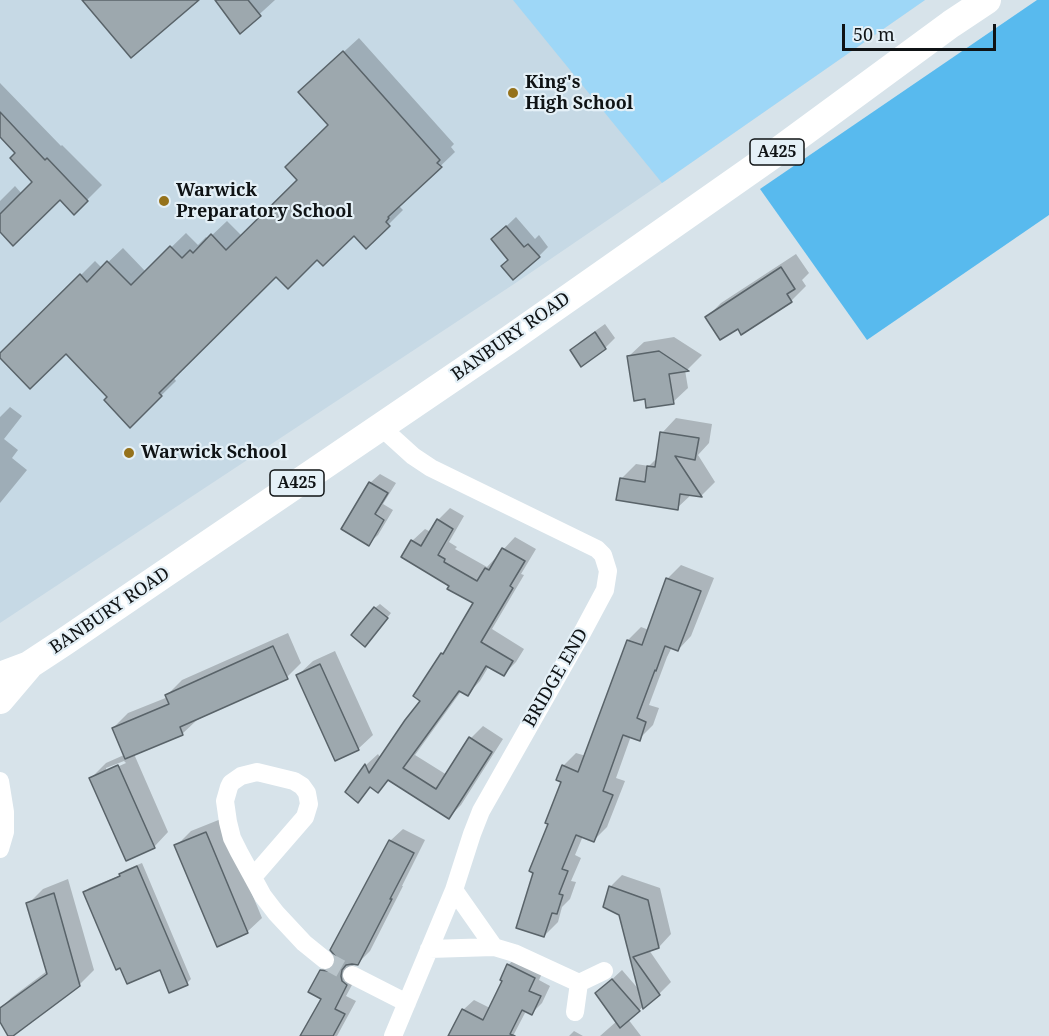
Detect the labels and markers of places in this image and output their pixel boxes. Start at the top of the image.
place label: King's High School [525,72,633,115]
marker: King's High School [506,86,520,100]
place label: Warwick Preparatory School [176,180,353,222]
marker: Warwick Preparatory School [157,194,171,208]
place label: Warwick School [141,442,287,464]
marker: Warwick School [122,446,136,460]

